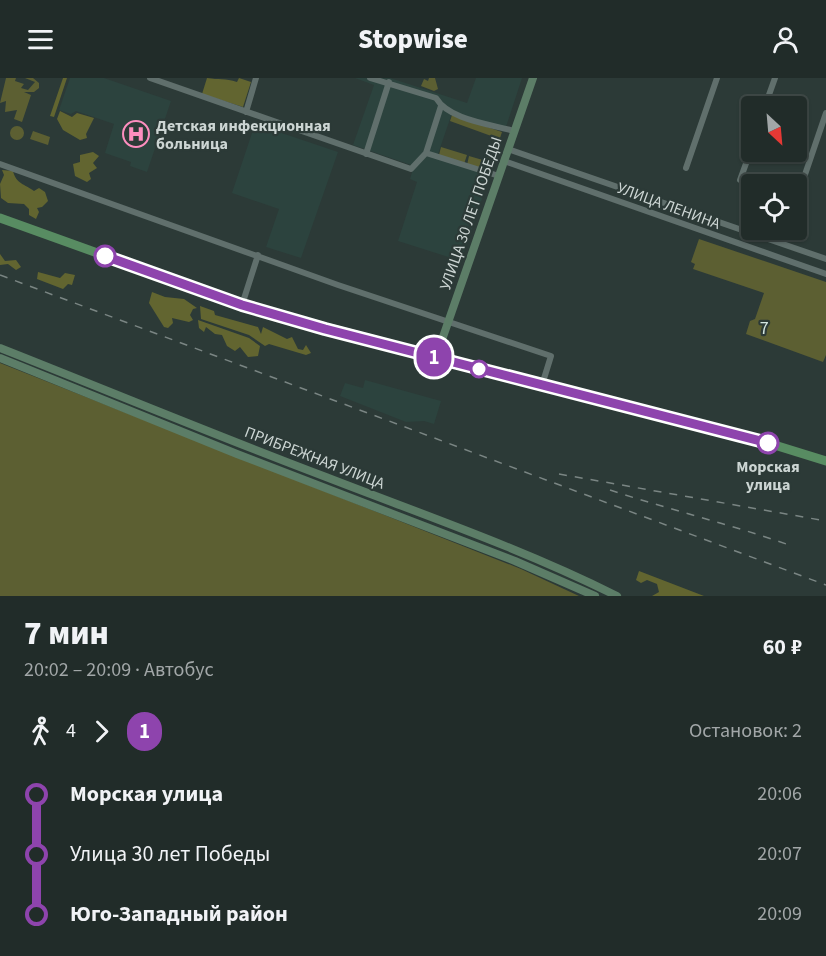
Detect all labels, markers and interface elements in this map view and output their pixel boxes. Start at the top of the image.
text: Stopwise [358,20,468,59]
icon: menu [24,23,57,56]
icon: person [769,23,802,56]
north arrow [741,96,807,162]
map controls [741,96,807,240]
place label: Детская инфекционная больница [156,115,331,155]
hospital icon: Детская инфекционная больница [121,119,151,149]
street label: УЛИЦА 30 ЛЕТ ПОБЕДЫ [434,134,508,293]
button: locate [741,174,807,240]
street label: УЛИЦА ЛЕНИНА [614,177,724,235]
unlabelled marker [94,245,116,267]
district label: 7 [760,316,770,341]
line badge: 1 [414,338,454,376]
text: 1 [428,342,440,372]
unlabelled marker [470,360,488,378]
street label: ПРИБРЕЖНАЯ УЛИЦА [241,421,388,495]
marker: Морская улица [757,432,779,454]
place label: Морская улица [736,456,800,496]
text: 7 мин [24,610,109,657]
text: 60 ₽ [763,631,802,663]
text: 20:02 – 20:09 · Автобус [24,656,214,684]
icon: walk [24,715,57,748]
icon: forward [85,715,118,748]
text: 1 [139,716,150,746]
text: 4 [66,717,76,745]
text: Остановок: 2 [689,717,802,745]
text: Морская улица [70,778,223,810]
text: 20:06 [757,780,802,808]
text: Улица 30 лет Победы [70,838,270,870]
text: 20:07 [757,840,802,868]
text: Юго-Западный район [70,898,288,930]
text: 20:09 [757,900,802,928]

